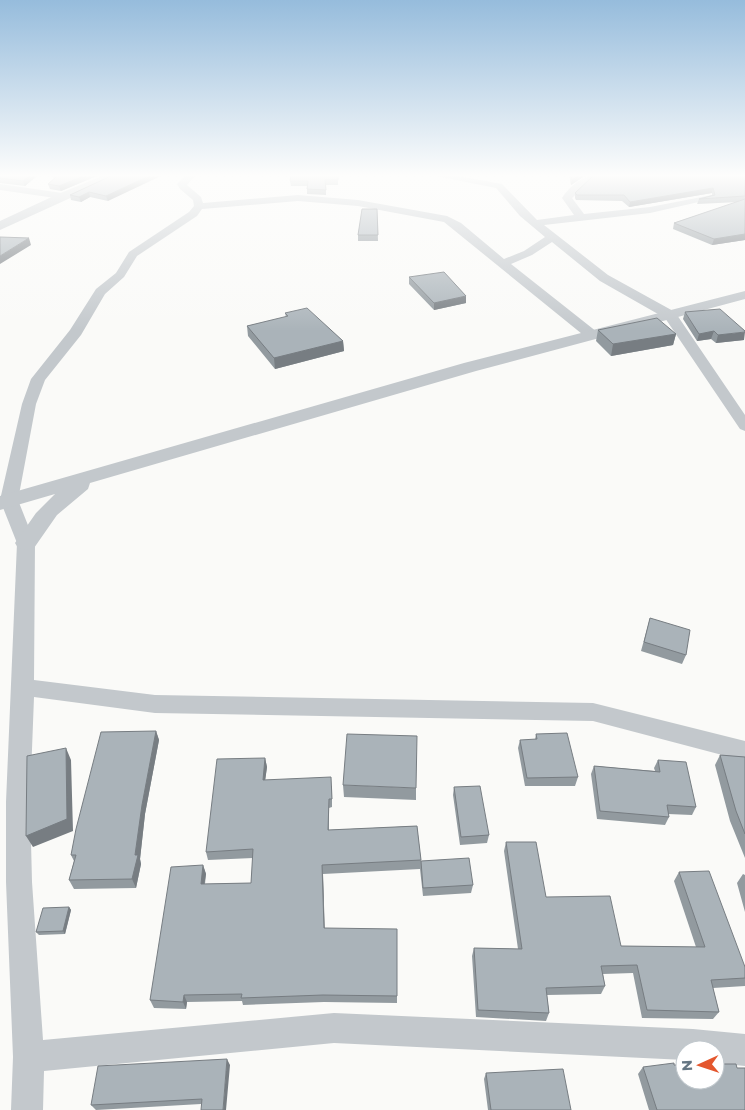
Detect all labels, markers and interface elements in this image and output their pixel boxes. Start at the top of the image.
north arrow [675,1040,725,1090]
text: N [678,1060,696,1072]

